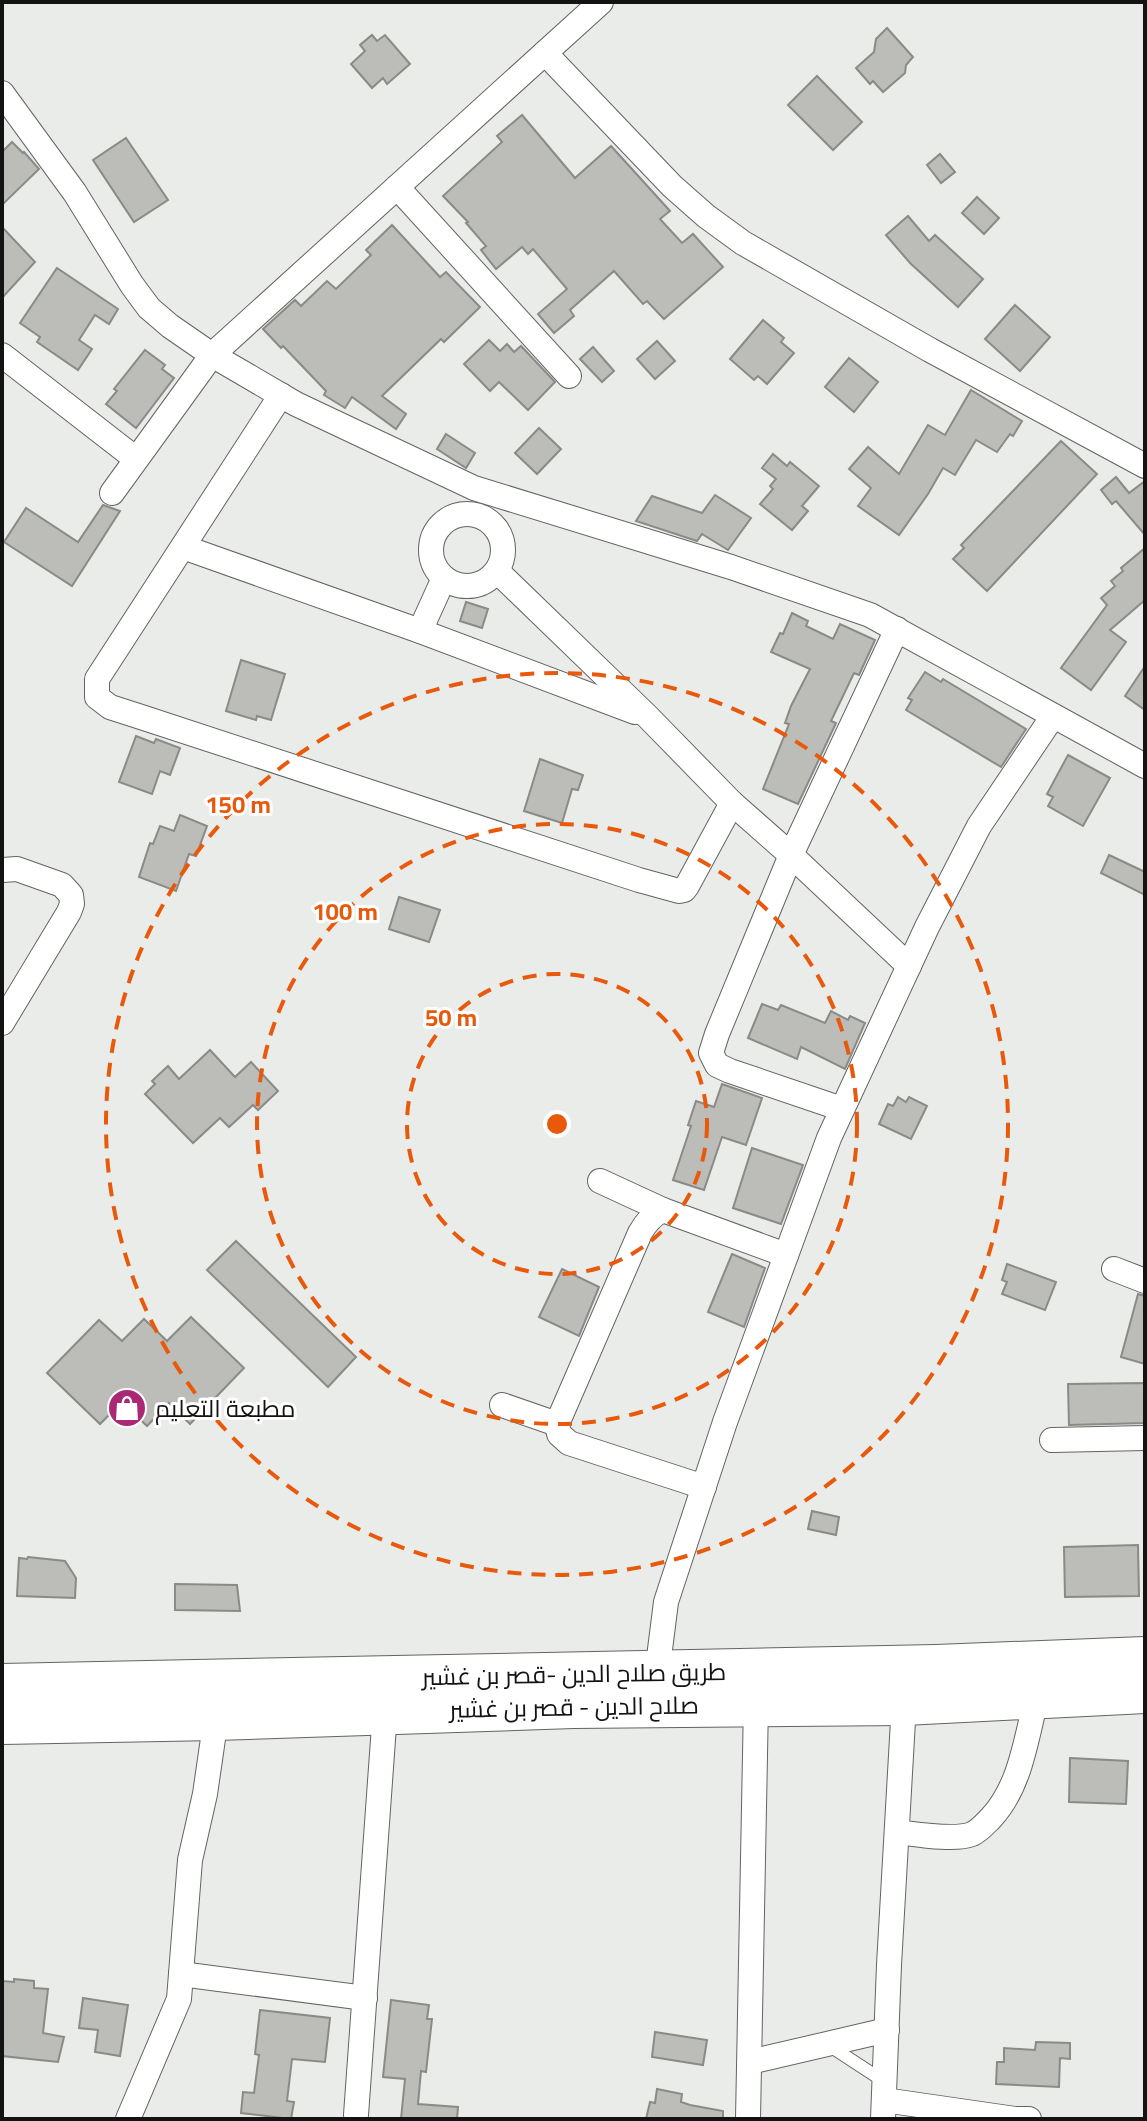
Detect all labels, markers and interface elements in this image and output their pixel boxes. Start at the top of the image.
text: 150 m [205,782,271,827]
text: 100 m [312,889,378,934]
text: 50 m [425,995,477,1040]
centre of rings [543,1110,571,1138]
place label: مطبعة التعليم [155,1386,295,1431]
shop icon: مطبعة التعليم [106,1387,148,1429]
street label: طريق صلاح الدين -قصر بن غشير [420,1649,726,1699]
street label: صلاح الدين - قصر بن غشير [447,1682,699,1732]

